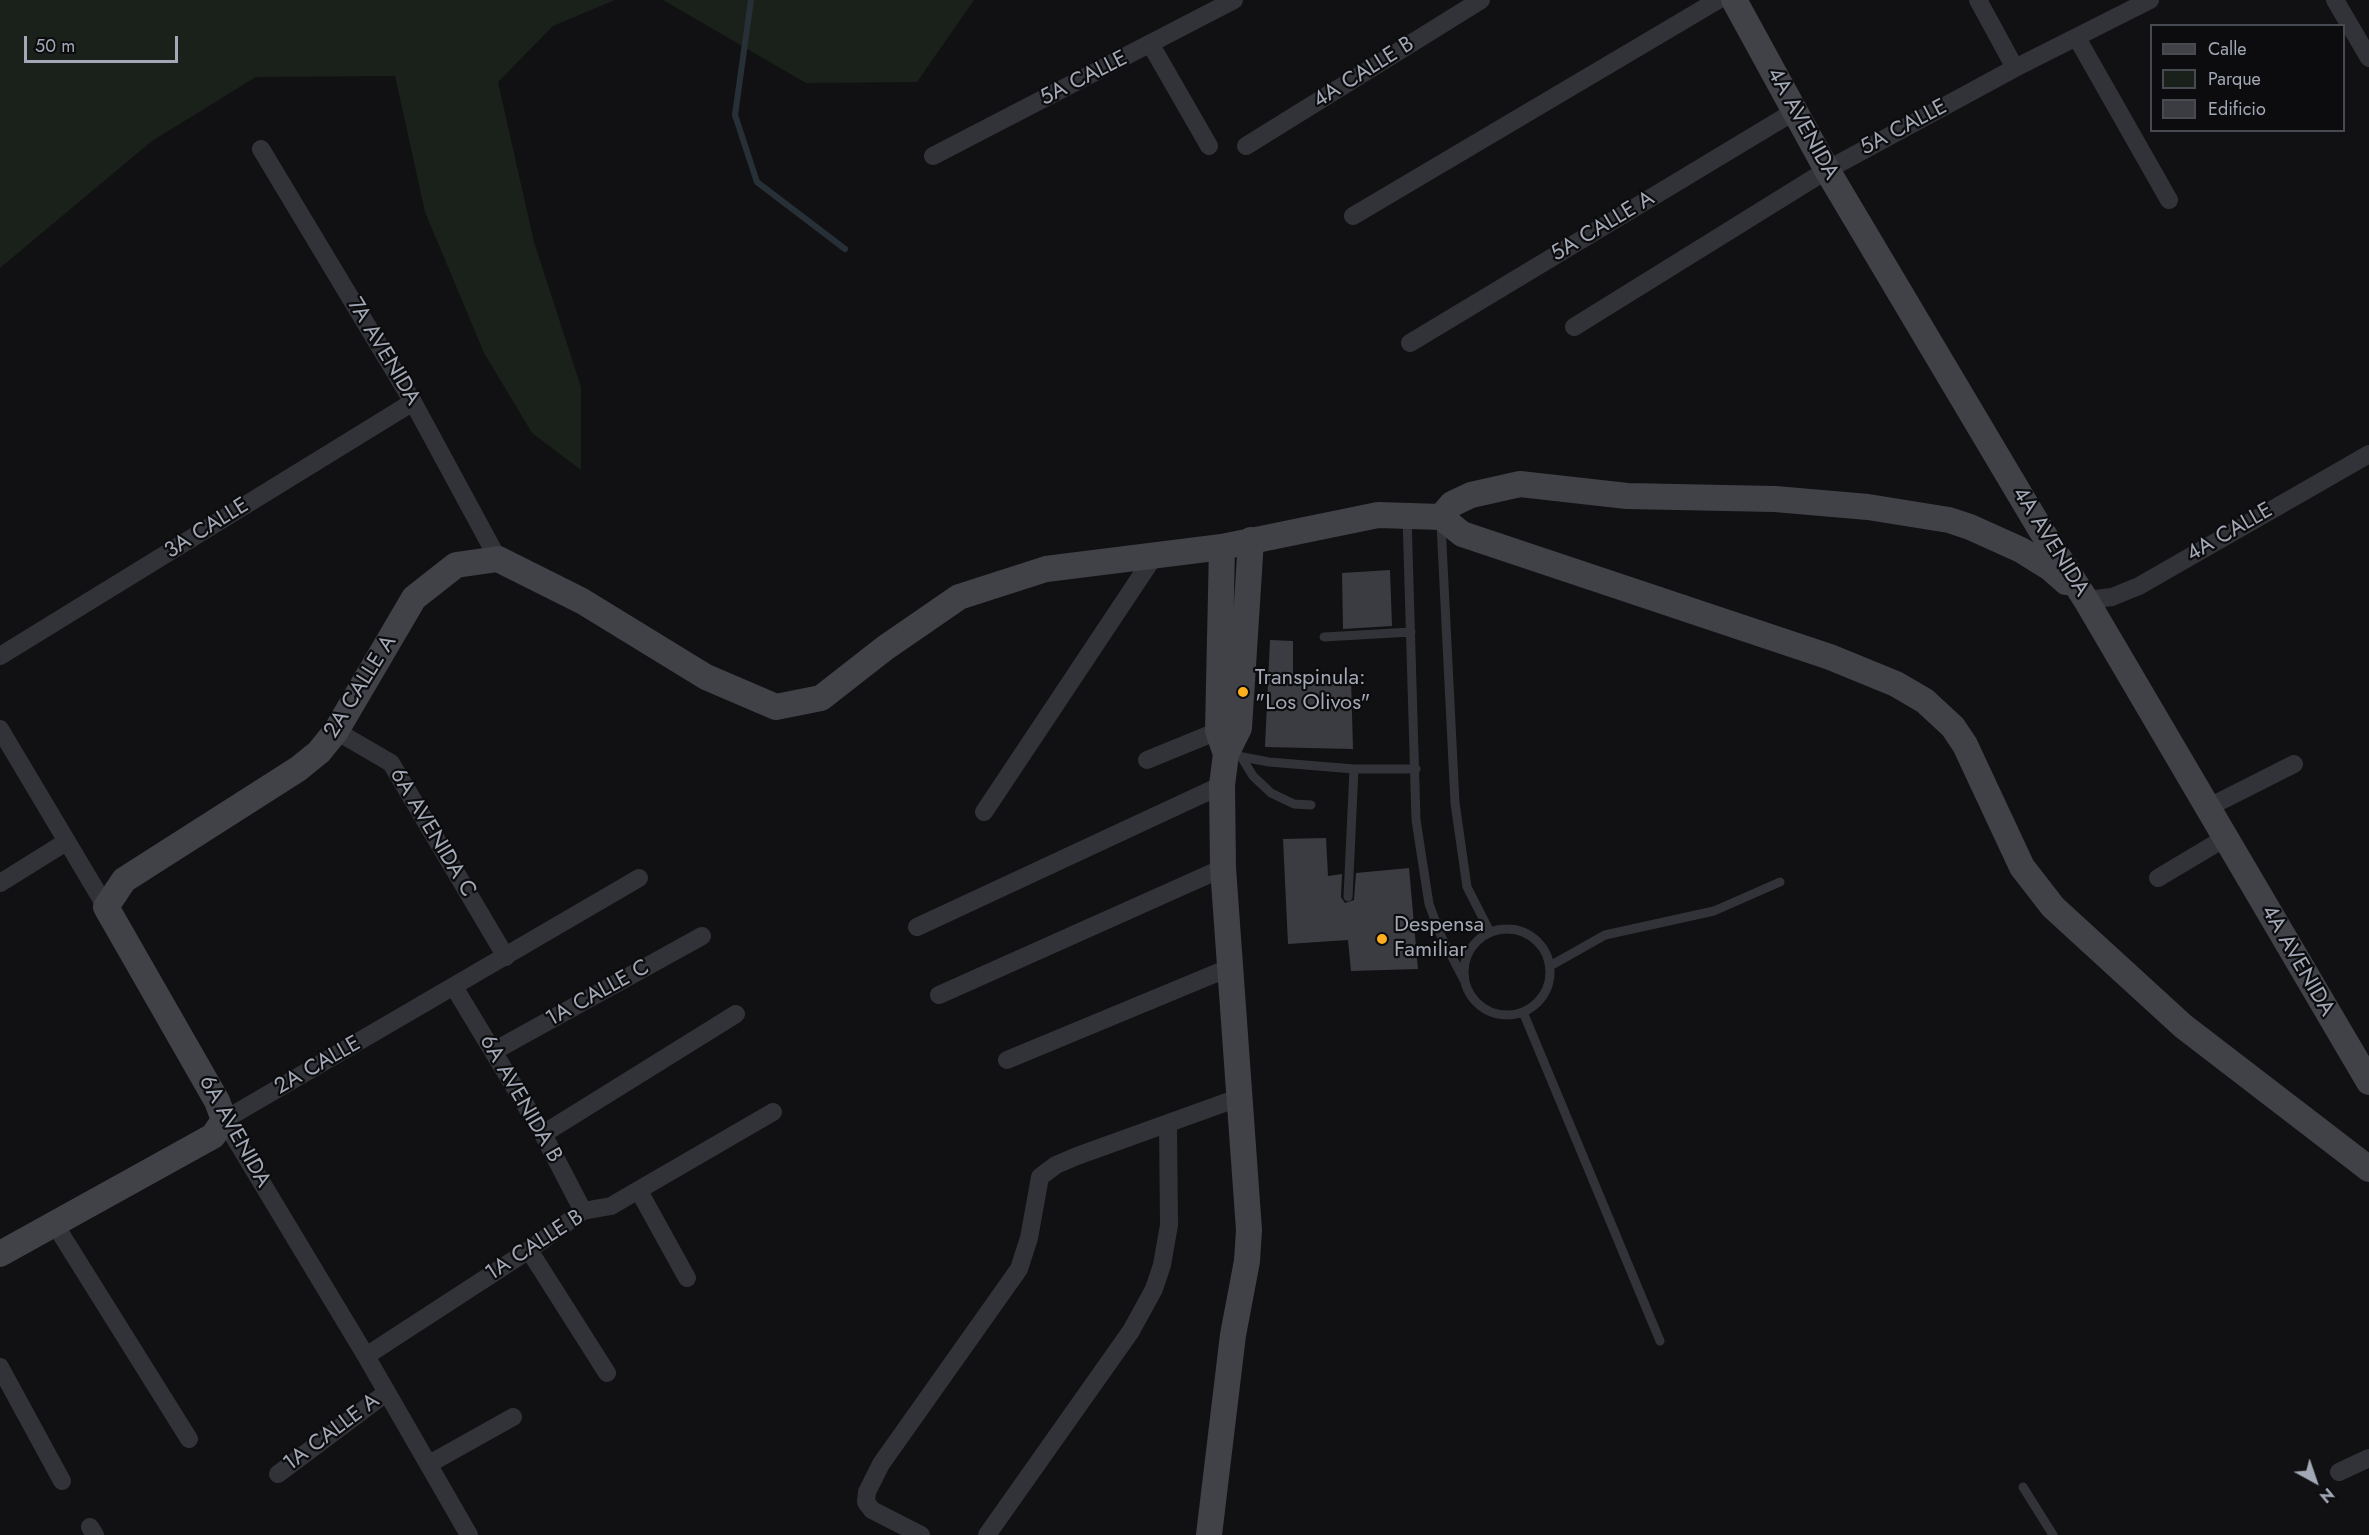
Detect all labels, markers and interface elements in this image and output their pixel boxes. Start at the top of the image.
scale bar [27,24,182,62]
legend [2150,24,2345,132]
street label: 4A CALLE B [1309,32,1419,114]
text: 50 m [35,33,75,59]
text: Calle [2208,36,2247,62]
street label: 5A CALLE [1036,46,1132,112]
street label: 4A AVENIDA [1760,63,1844,185]
text: Parque [2208,66,2261,92]
street label: 5A CALLE [1856,94,1952,162]
text: Edificio [2208,96,2266,122]
street label: 5A CALLE A [1547,186,1659,268]
street label: 7A AVENIDA [341,293,425,411]
street label: 4A AVENIDA [2006,482,2094,602]
street label: 3A CALLE [160,493,254,565]
street label: 4A CALLE [2182,498,2278,568]
street label: 2A CALLE A [319,631,403,743]
place label: Transpinula: "Los Olivos" [1255,666,1371,718]
marker: Transpinula: "Los Olivos" [1236,685,1250,699]
street label: 6A AVENIDA C [383,764,481,902]
street label: 4A AVENIDA [2255,901,2339,1021]
place label: Despensa Familiar [1394,913,1484,964]
marker: Despensa Familiar [1375,932,1389,946]
street label: 1A CALLE C [542,955,654,1033]
street label: 2A CALLE [270,1031,366,1101]
street label: 6A AVENIDA B [473,1031,567,1167]
street label: 6A AVENIDA [192,1071,276,1193]
street label: 1A CALLE B [481,1205,589,1287]
street label: 1A CALLE A [279,1388,385,1478]
north arrow [2285,1451,2345,1511]
text: N [2315,1482,2339,1508]

